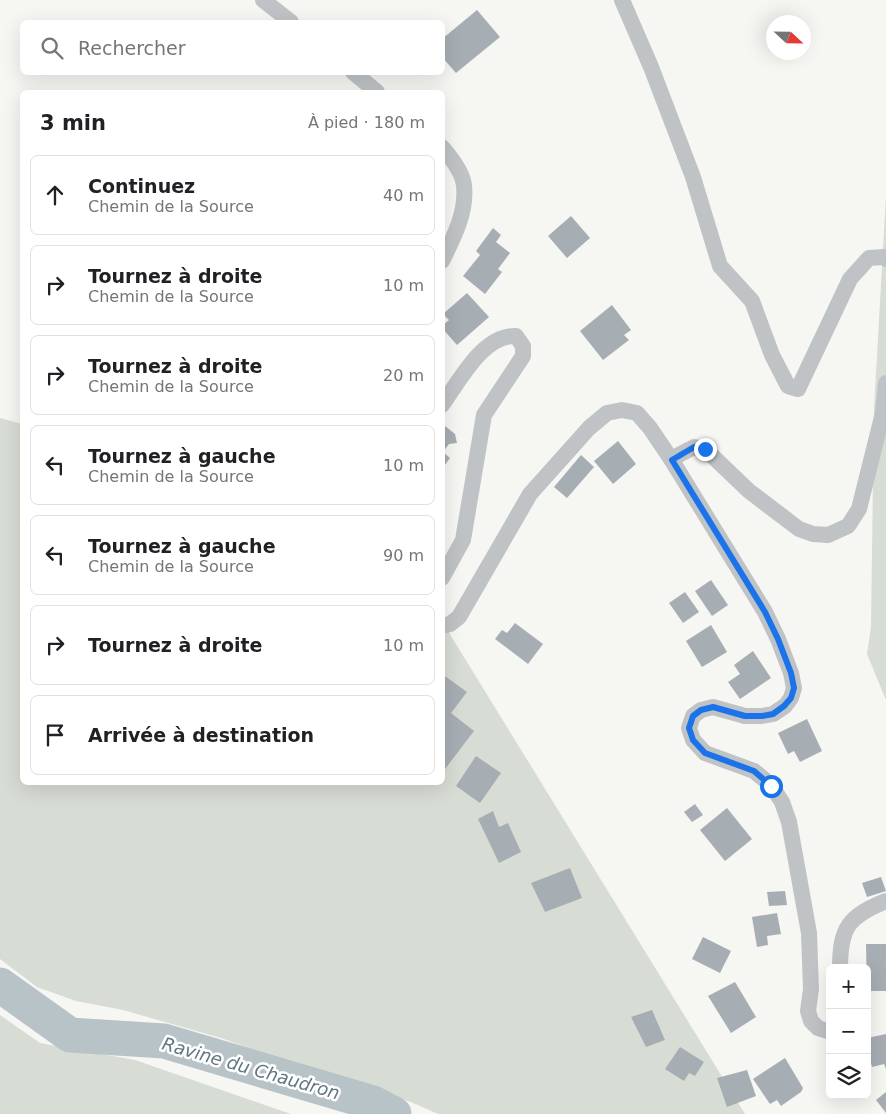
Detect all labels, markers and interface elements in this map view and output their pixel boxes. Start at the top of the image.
north arrow [766,15,811,60]
search box [20,20,445,75]
icon: search [38,34,66,62]
text: Rechercher [78,37,186,59]
text: 3 min [40,111,106,135]
text: À pied · 180 m [308,113,425,132]
text: Continuez [88,175,195,197]
icon: ahead [41,181,69,209]
text: 40 m [383,186,424,205]
text: Chemin de la Source [88,197,254,216]
text: Tournez à droite [88,265,262,287]
icon: right [41,271,69,299]
text: 10 m [383,276,424,295]
text: Chemin de la Source [88,287,254,306]
text: Tournez à droite [88,355,262,377]
icon: right [41,361,69,389]
text: 20 m [383,366,424,385]
text: Chemin de la Source [88,377,254,396]
route end [694,438,717,461]
text: Tournez à gauche [88,445,276,467]
icon: left [41,451,69,479]
text: 10 m [383,456,424,475]
text: Chemin de la Source [88,467,254,486]
text: Tournez à gauche [88,535,276,557]
icon: left [41,541,69,569]
text: 90 m [383,546,424,565]
text: Chemin de la Source [88,557,254,576]
icon: right [41,631,69,659]
text: Tournez à droite [88,634,262,656]
text: 10 m [383,636,424,655]
icon: arrive [41,721,69,749]
text: Arrivée à destination [88,724,314,746]
route start [760,775,783,798]
map controls [826,964,871,1099]
button: + [826,964,871,1009]
button: − [826,1009,871,1054]
water label: Ravine du Chaudron [160,1033,342,1103]
button: layers [826,1054,871,1099]

